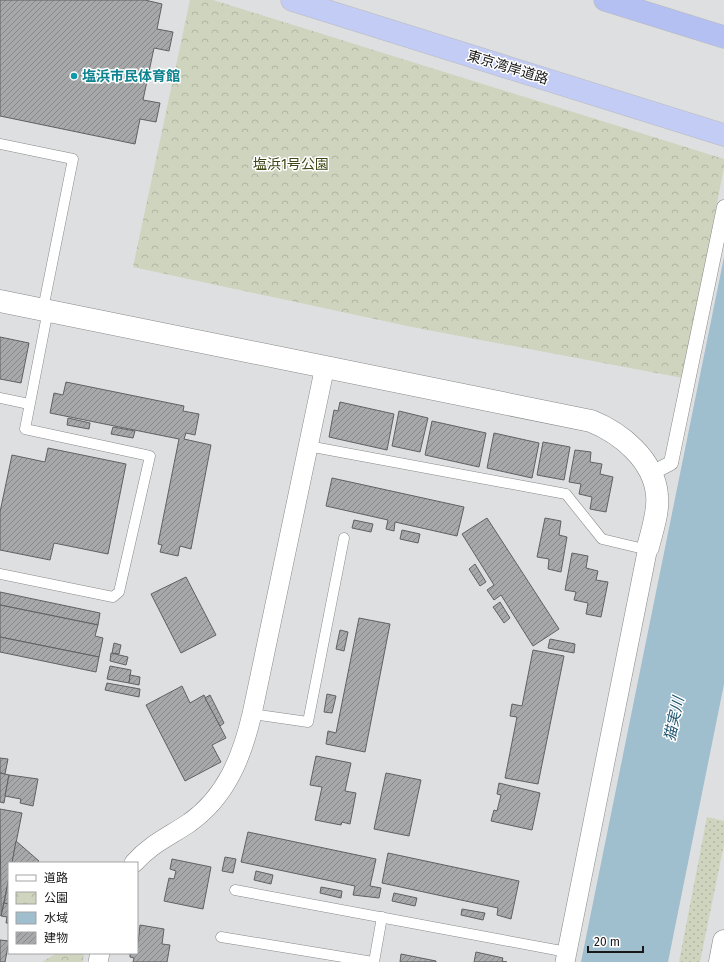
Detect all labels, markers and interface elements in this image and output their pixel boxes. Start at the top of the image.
street label: 東京湾岸道路 [465,47,551,88]
place label: 塩浜市民体育館 [82,68,180,85]
marker: 塩浜市民体育館 [69,71,79,81]
park label: 塩浜1号公園 [253,156,329,173]
water label: 猫実川 [661,693,688,743]
legend [8,862,138,954]
text: 道路 [44,871,68,885]
text: 公園 [44,891,68,905]
text: 水域 [44,911,68,925]
scale bar [588,928,643,954]
text: 建物 [44,931,68,945]
text: 20 m [594,935,620,949]

